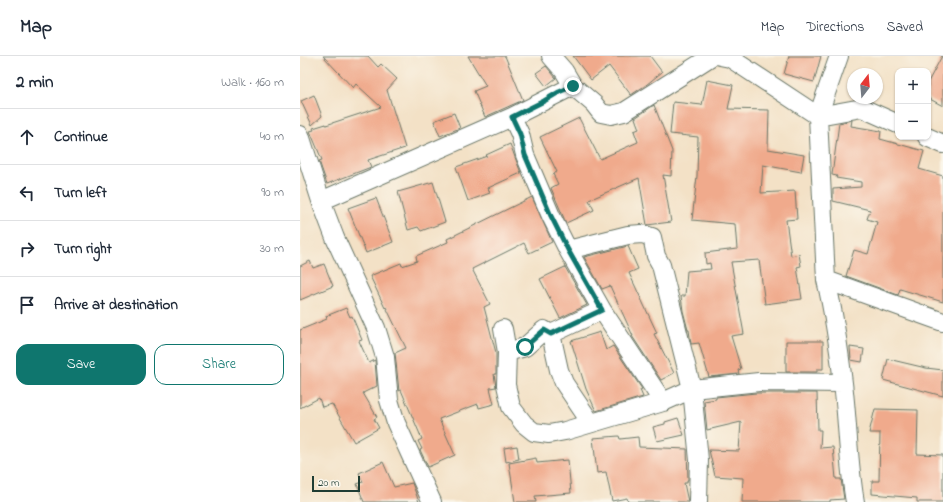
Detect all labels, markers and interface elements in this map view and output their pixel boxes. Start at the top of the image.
text: Map [20,14,52,41]
text: Map [761,17,784,38]
text: Directions [806,17,864,38]
text: Saved [886,17,923,38]
north arrow [847,68,883,104]
map controls [895,68,931,140]
button: + [895,68,931,104]
text: 2 min [16,70,53,95]
text: Walk · 160 m [221,73,284,92]
route end [564,77,582,95]
button: − [895,104,931,140]
icon: ahead [16,126,38,148]
text: Continue [54,126,108,148]
text: 40 m [260,127,284,146]
icon: left [16,182,38,204]
text: Turn left [54,182,107,204]
text: 90 m [261,183,284,202]
icon: right [16,238,38,260]
text: Turn right [54,238,112,260]
text: 30 m [260,239,284,258]
icon: arrive [16,294,38,316]
text: Arrive at destination [54,294,178,316]
route start [516,338,534,356]
button: Save [16,344,146,385]
button: Share [154,344,284,385]
scale bar [312,474,360,493]
text: 20 m [318,475,340,491]

